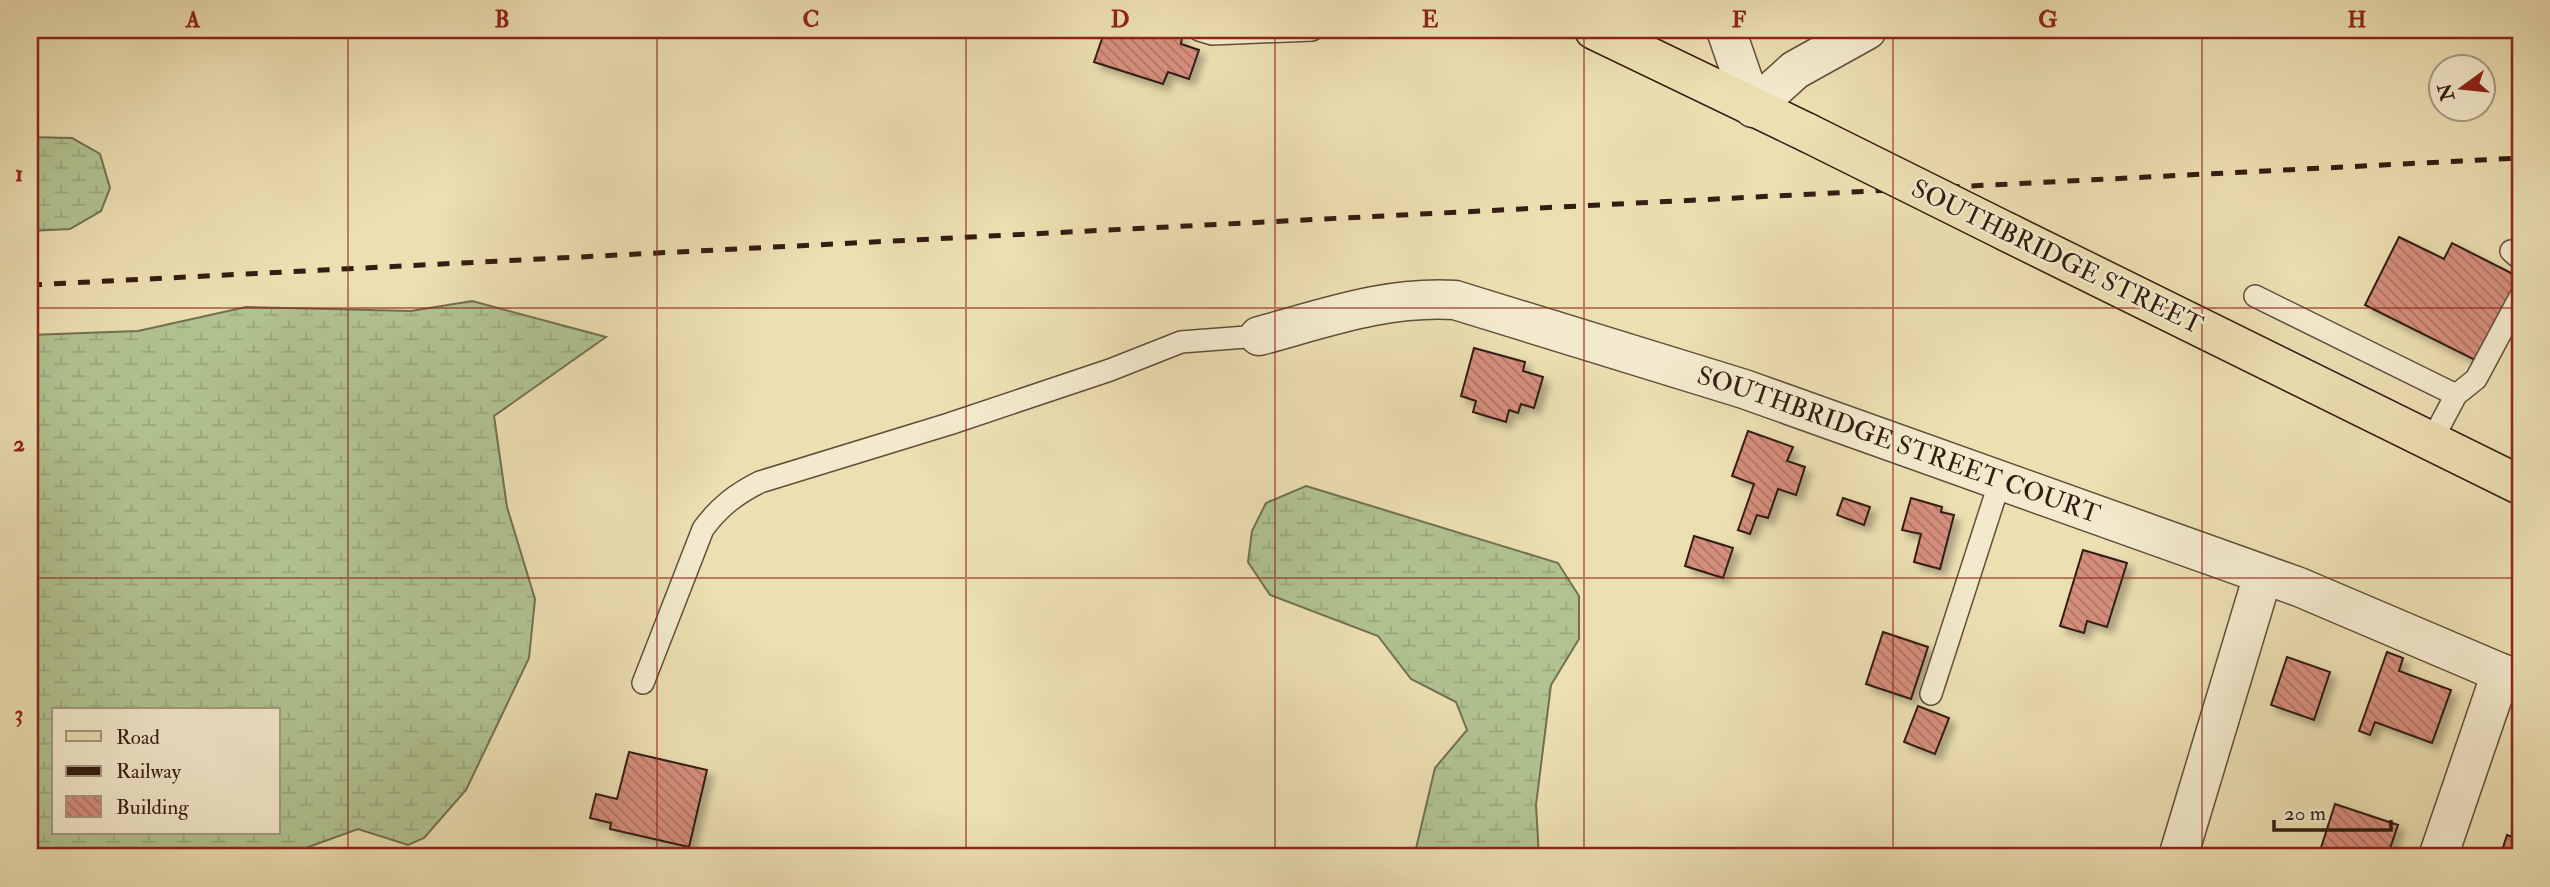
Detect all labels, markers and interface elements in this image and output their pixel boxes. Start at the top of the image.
text: A [185,5,201,34]
text: B [494,5,510,34]
text: C [803,5,819,34]
text: D [1111,5,1129,34]
text: E [1422,5,1439,34]
text: F [1732,5,1747,34]
text: G [2038,5,2058,34]
text: H [2348,5,2367,34]
north arrow [2428,52,2498,122]
text: N [2432,80,2461,104]
text: 1 [15,159,23,188]
street label: SOUTHBRIDGE STREET [1906,172,2208,342]
street label: SOUTHBRIDGE STREET COURT [1693,360,2104,531]
text: 2 [13,429,25,458]
text: 3 [15,699,23,728]
legend [52,708,280,834]
text: Road [116,724,161,751]
text: Railway [116,758,182,785]
scale bar [2274,789,2391,833]
text: Building [116,794,189,821]
text: 20 m [2284,800,2326,827]

